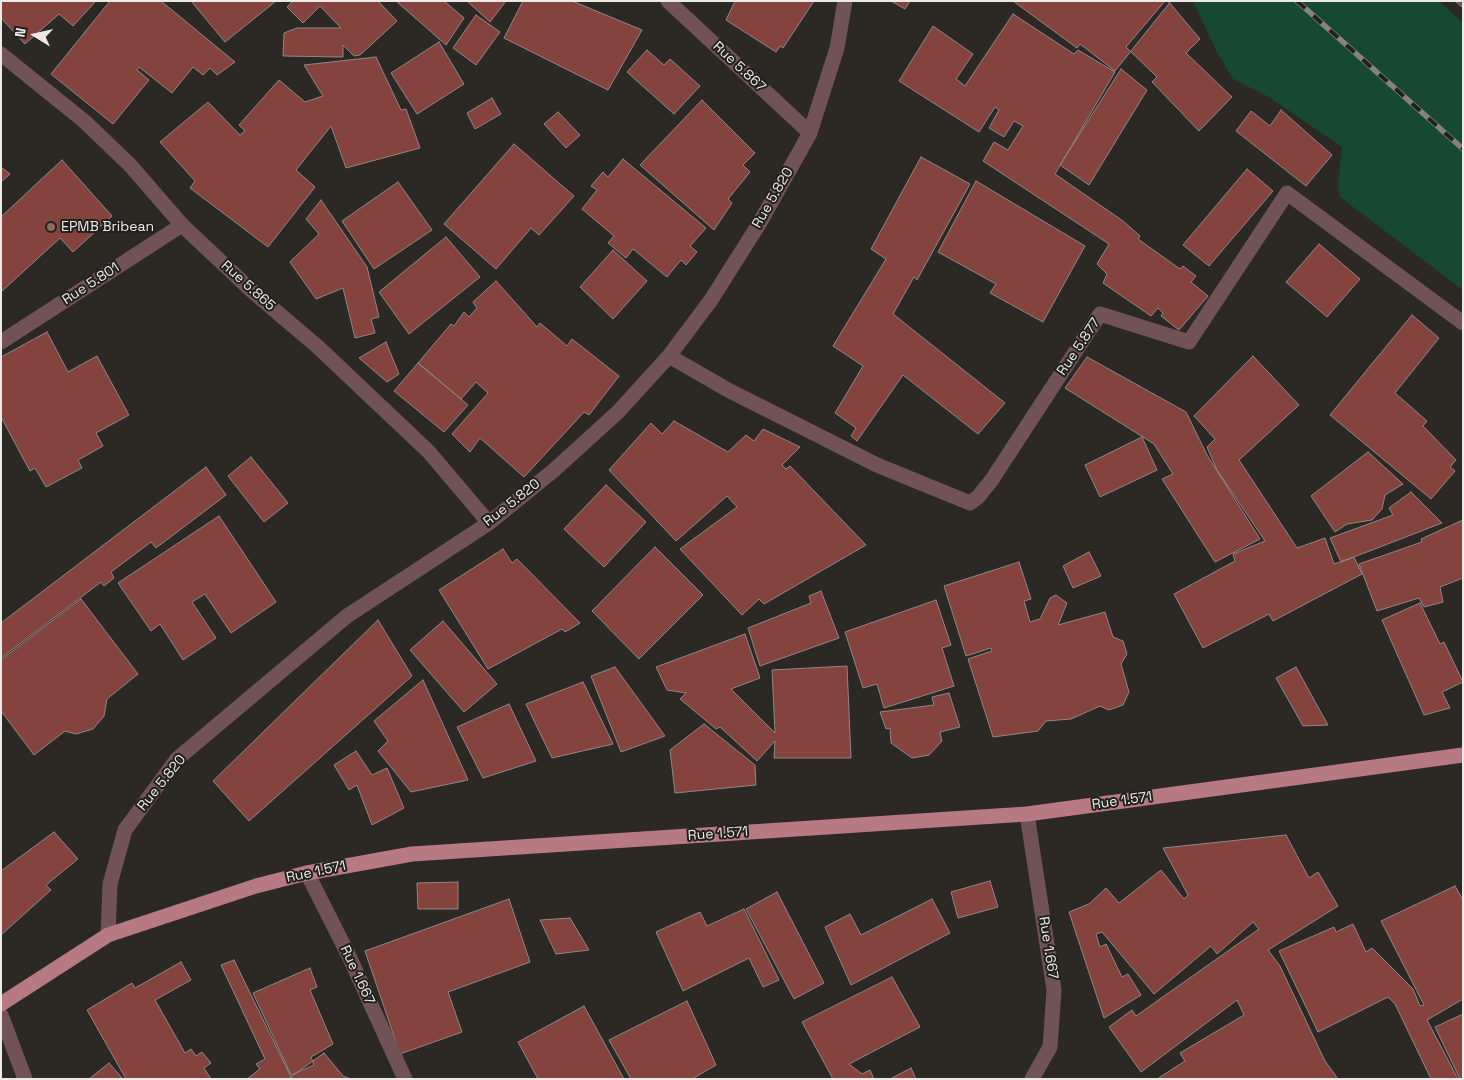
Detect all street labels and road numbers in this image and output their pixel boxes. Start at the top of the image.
street label: Rue 5.867 [709,38,769,96]
street label: Rue 5.820 [749,165,797,231]
street label: Rue 5.865 [218,257,278,315]
street label: Rue 5.801 [59,259,123,309]
street label: Rue 5.877 [1054,315,1104,379]
street label: Rue 5.820 [480,476,544,530]
street label: Rue 5.820 [134,752,190,814]
street label: Rue 1.571 [1091,788,1153,814]
street label: Rue 1.571 [687,824,749,844]
street label: Rue 1.571 [285,857,347,887]
street label: Rue 1.667 [1035,915,1061,981]
street label: Rue 1.667 [336,943,378,1007]

